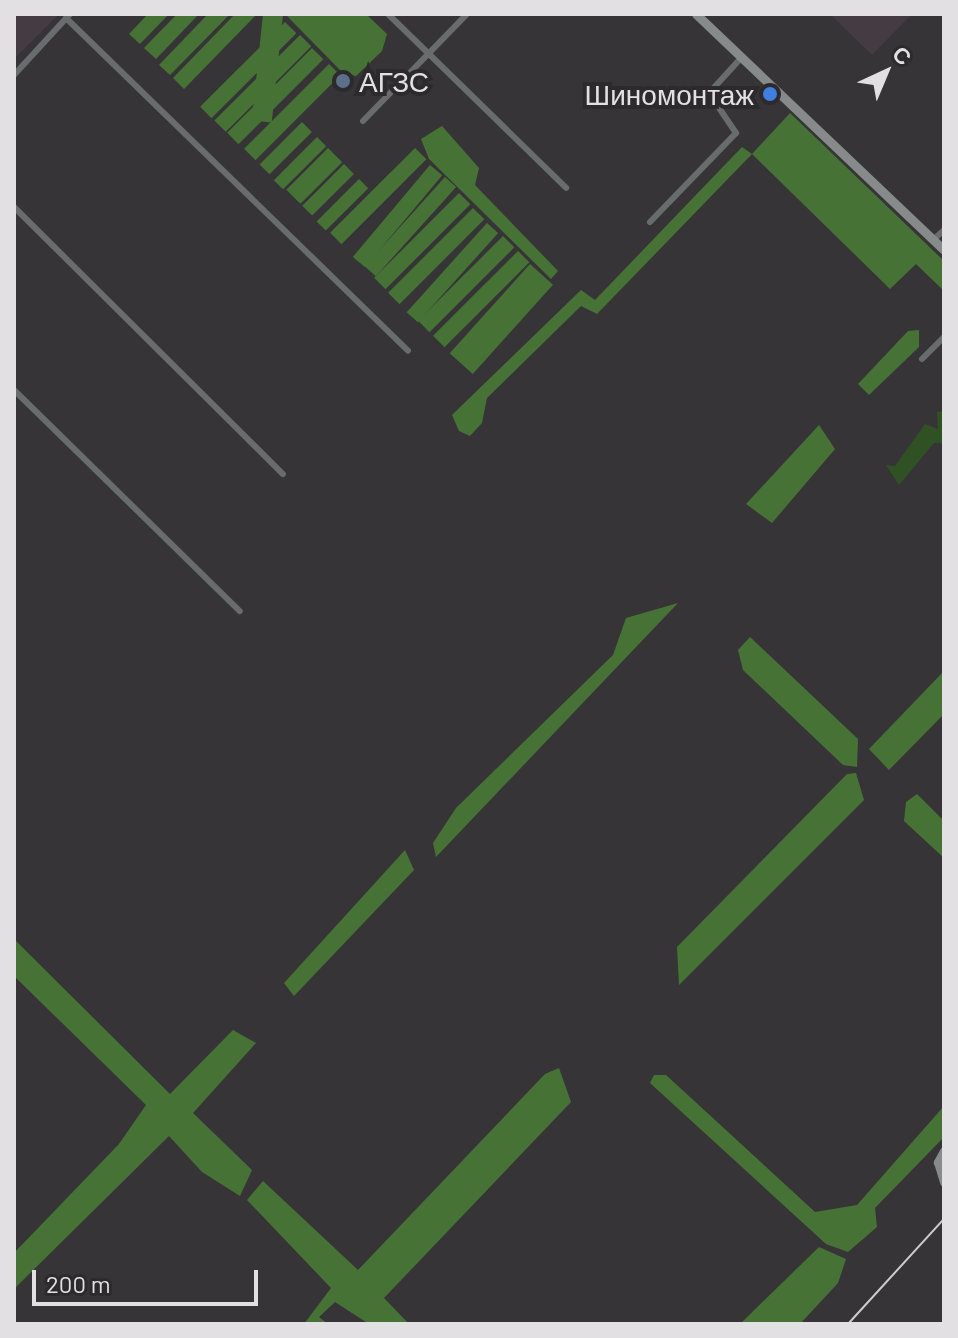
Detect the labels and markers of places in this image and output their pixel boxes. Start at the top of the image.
place label: АГЗС [359,64,429,98]
marker: АГЗС [334,72,352,90]
place label: Шиномонтаж [585,77,754,111]
marker: Шиномонтаж [761,85,779,103]

